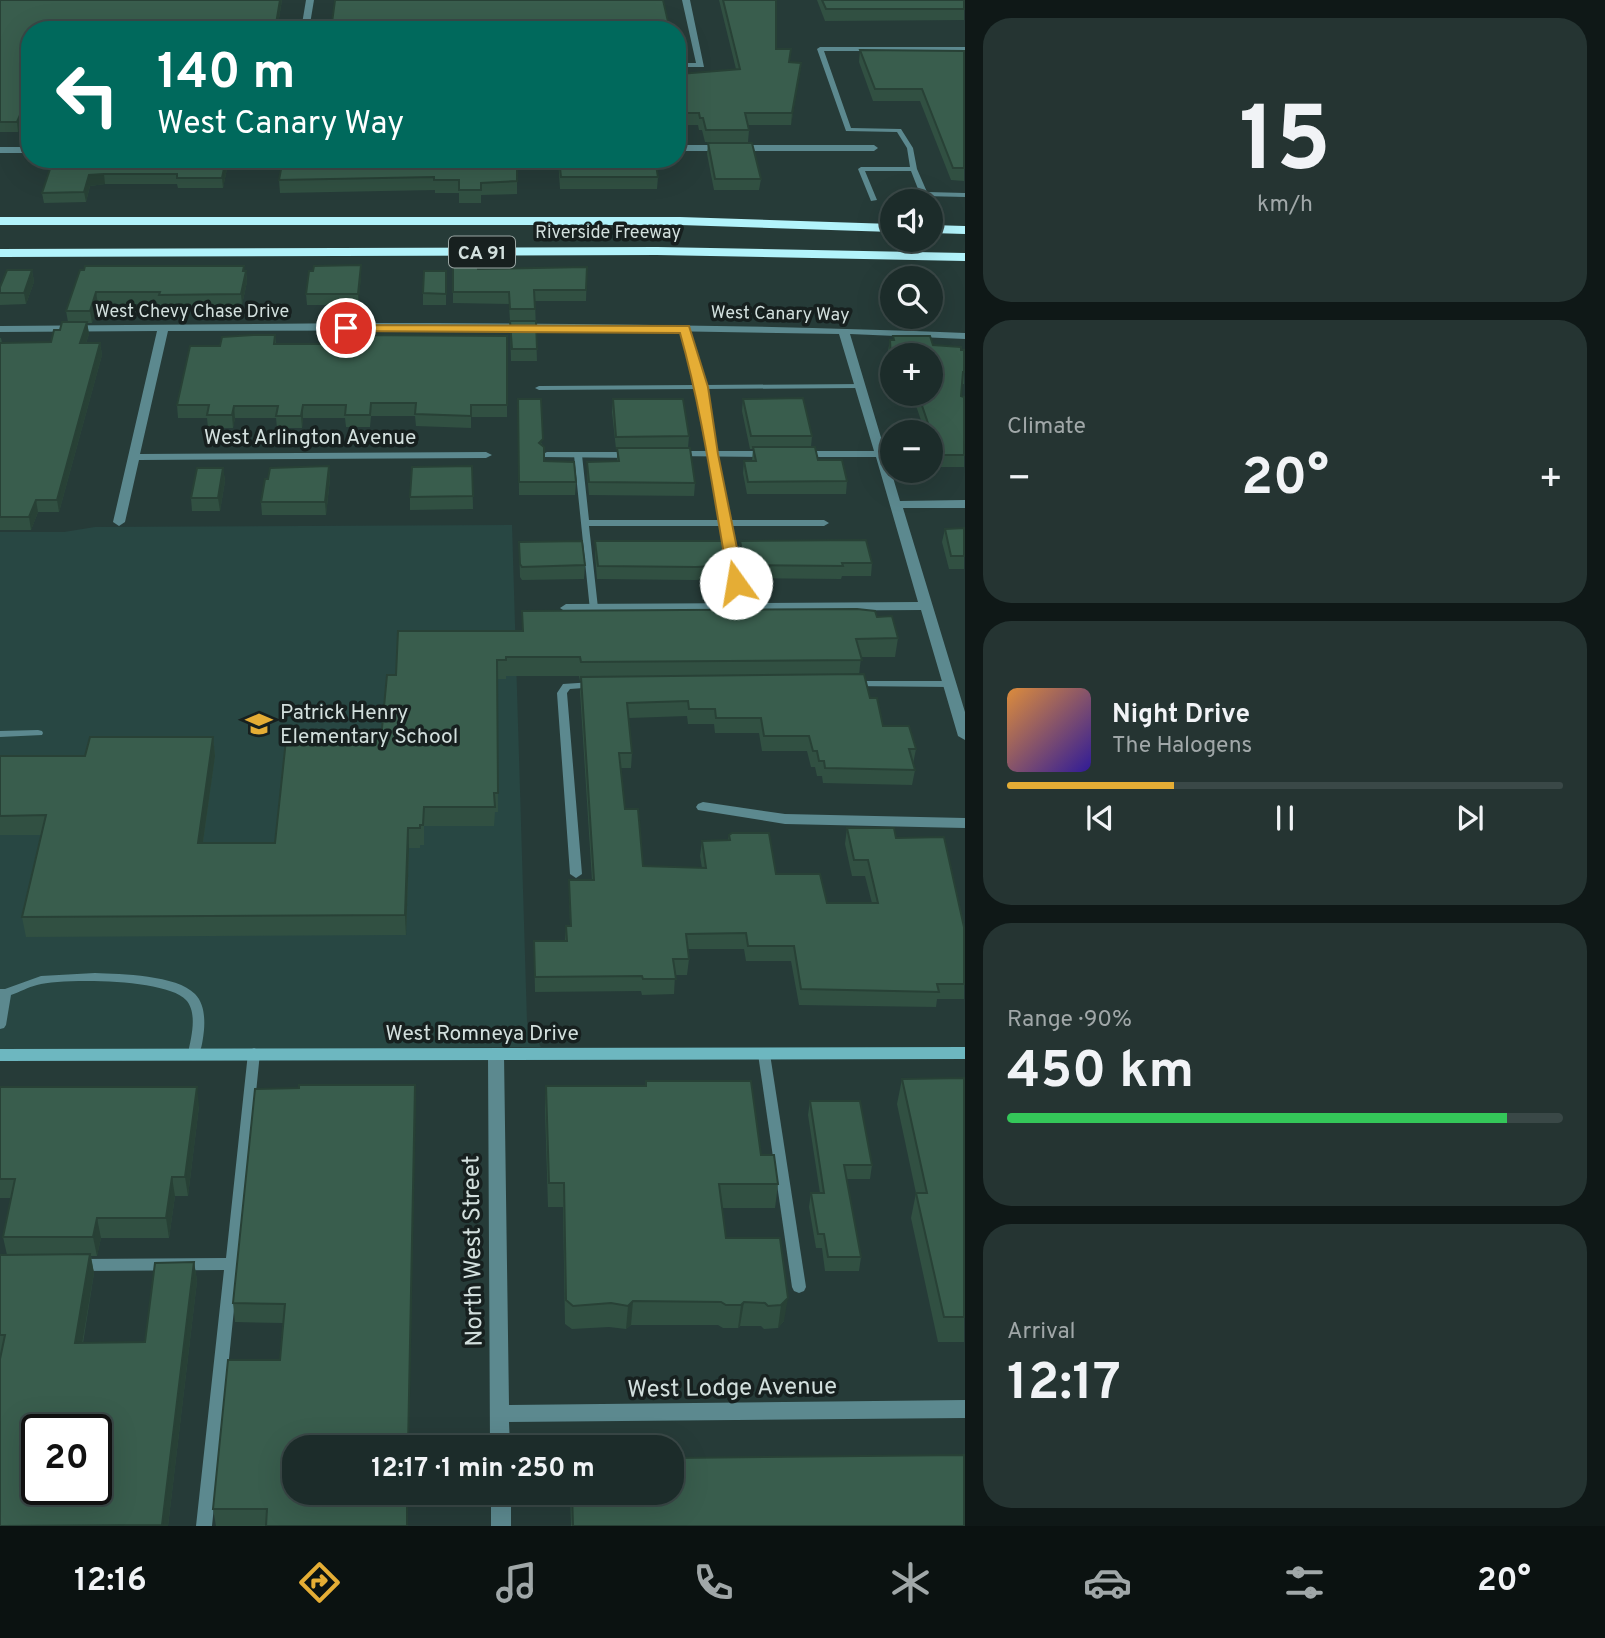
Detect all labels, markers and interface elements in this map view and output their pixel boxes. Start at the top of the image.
text: 140 m [157,44,296,106]
icon: left [42,49,133,140]
text: 15 [1239,88,1331,203]
text: West Canary Way [157,105,404,145]
map controls [880,189,943,483]
button: sound [880,189,943,252]
text: km/h [1257,191,1313,220]
street label: Riverside Freeway [535,222,681,245]
road number: CA 91 [449,236,515,268]
button: search [880,266,943,329]
pin [316,298,376,358]
street label: West Chevy Chase Drive [95,301,289,324]
street label: West Canary Way [710,302,850,327]
icon: arrive [327,309,365,347]
button: + [880,343,943,406]
text: Climate [1007,413,1086,442]
button: − [880,420,943,483]
street label: West Arlington Avenue [204,425,416,452]
text: 20° [1241,447,1329,513]
text: − [1007,456,1032,505]
text: + [1538,456,1563,505]
position arrow [699,546,773,620]
text: Night Drive [1112,699,1250,732]
place label: Patrick Henry Elementary School [280,700,458,751]
school or university icon: Patrick Henry Elementary School [244,709,274,739]
text: The Halogens [1112,732,1252,761]
icon: previous [1081,799,1119,837]
icon: pause [1266,799,1304,837]
icon: next [1451,799,1489,837]
text: Range · 90% [1007,1006,1132,1035]
street label: West Romneya Drive [385,1021,579,1048]
text: 450 km [1007,1040,1194,1106]
street label: North West Street [457,1155,491,1347]
text: Arrival [1007,1318,1076,1347]
text: 12:17 [1007,1352,1121,1418]
street label: West Lodge Avenue [627,1372,837,1406]
speed limit sign: 20 [21,1414,112,1505]
text: 12:17 · 1 min · 250 m [371,1453,595,1486]
icon: directions [295,1558,344,1607]
icon: music [492,1558,541,1607]
icon: phone [689,1558,738,1607]
icon: climate [886,1558,935,1607]
icon: car [1083,1558,1132,1607]
icon: filters [1280,1558,1329,1607]
text: 12:16 [74,1562,147,1602]
text: 20° [1477,1562,1531,1602]

